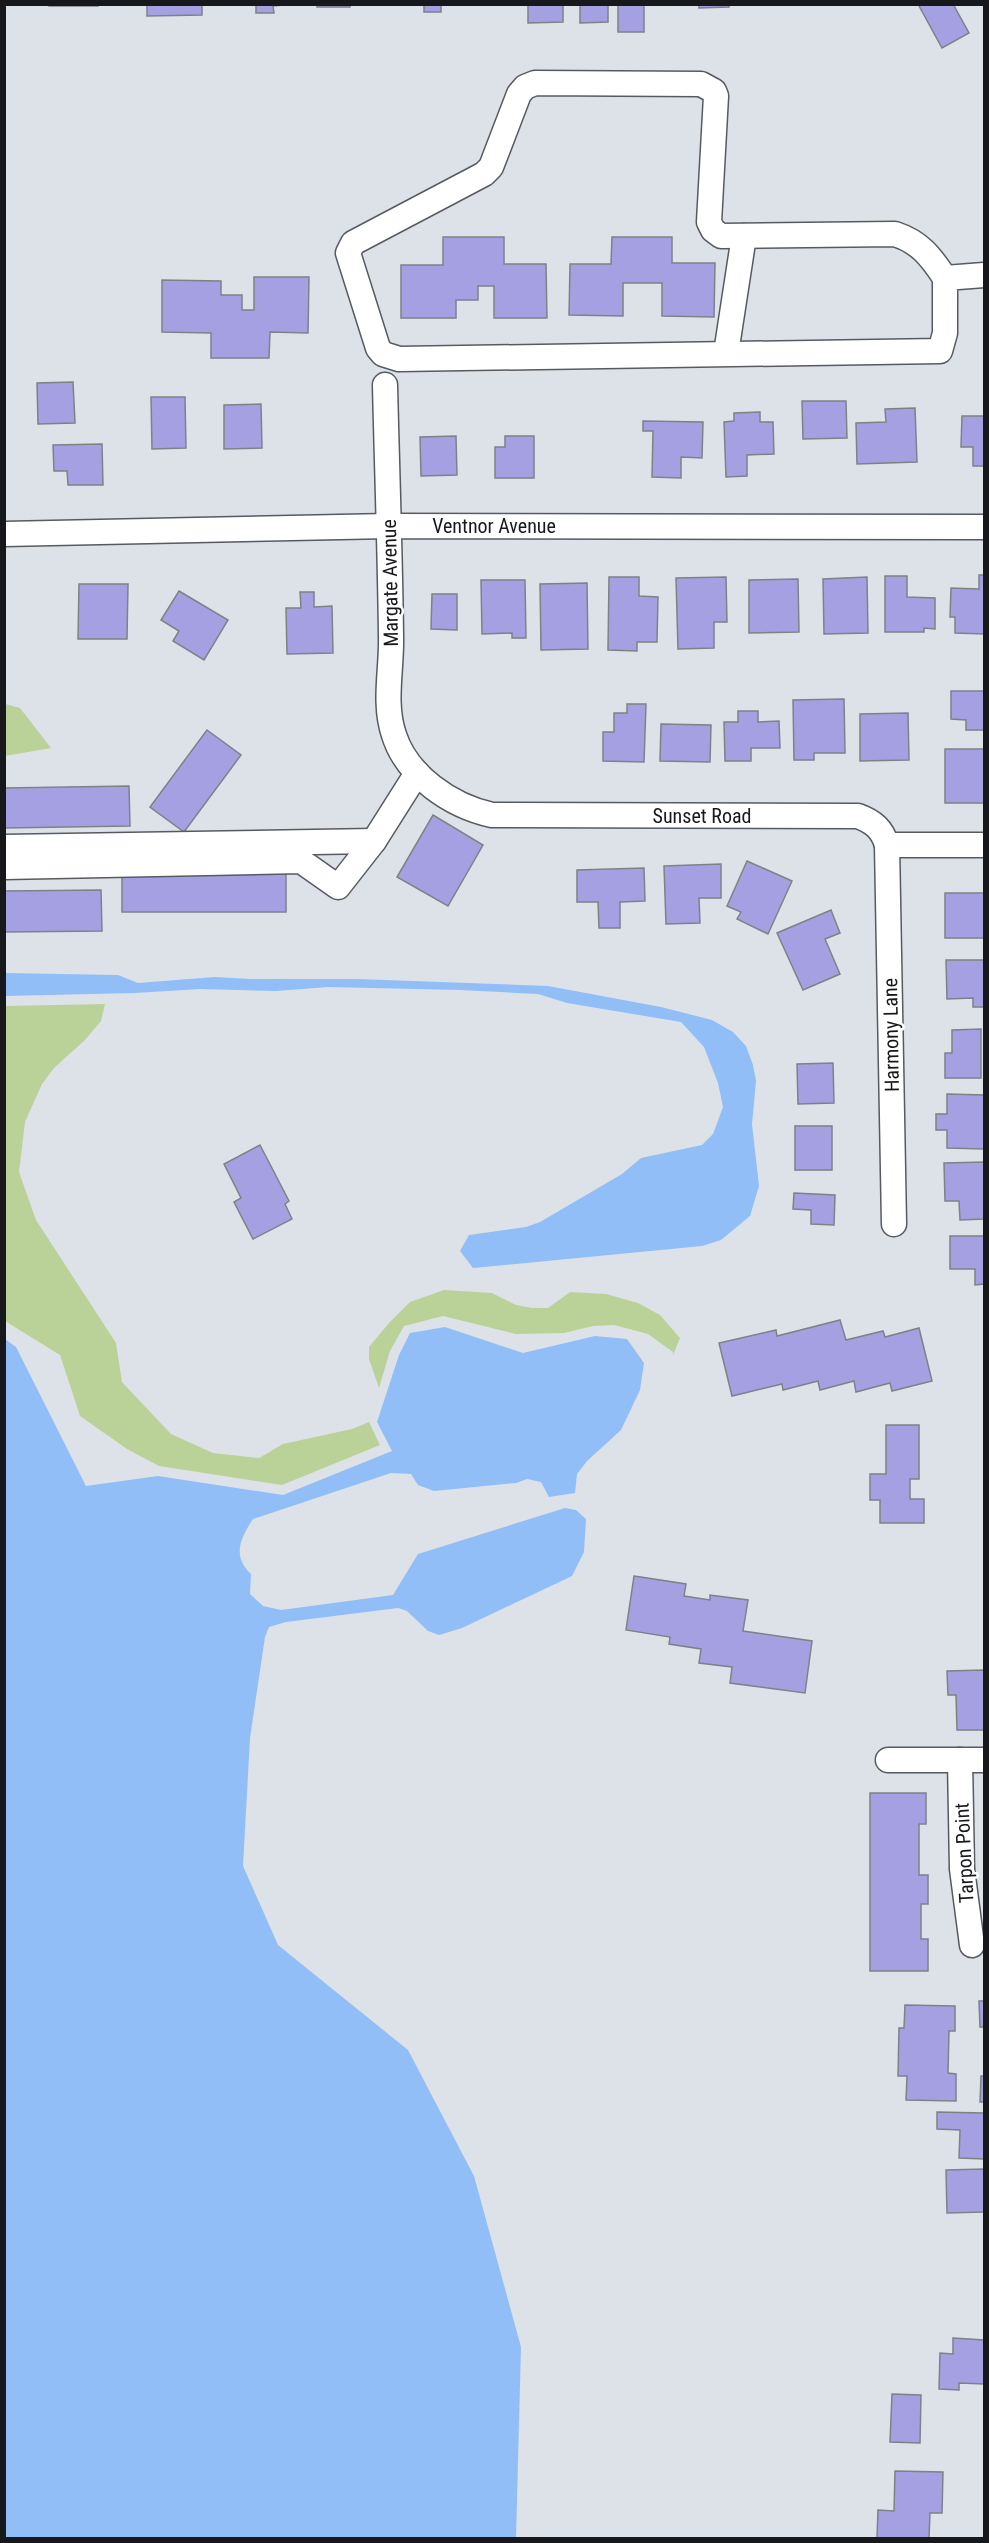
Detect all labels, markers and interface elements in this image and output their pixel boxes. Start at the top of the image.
street label: Ventnor Avenue [432,514,556,538]
street label: Margate Avenue [377,519,403,647]
street label: Sunset Road [653,804,751,828]
street label: Harmony Lane [878,978,904,1092]
street label: Tarpon Point [949,1802,979,1904]

